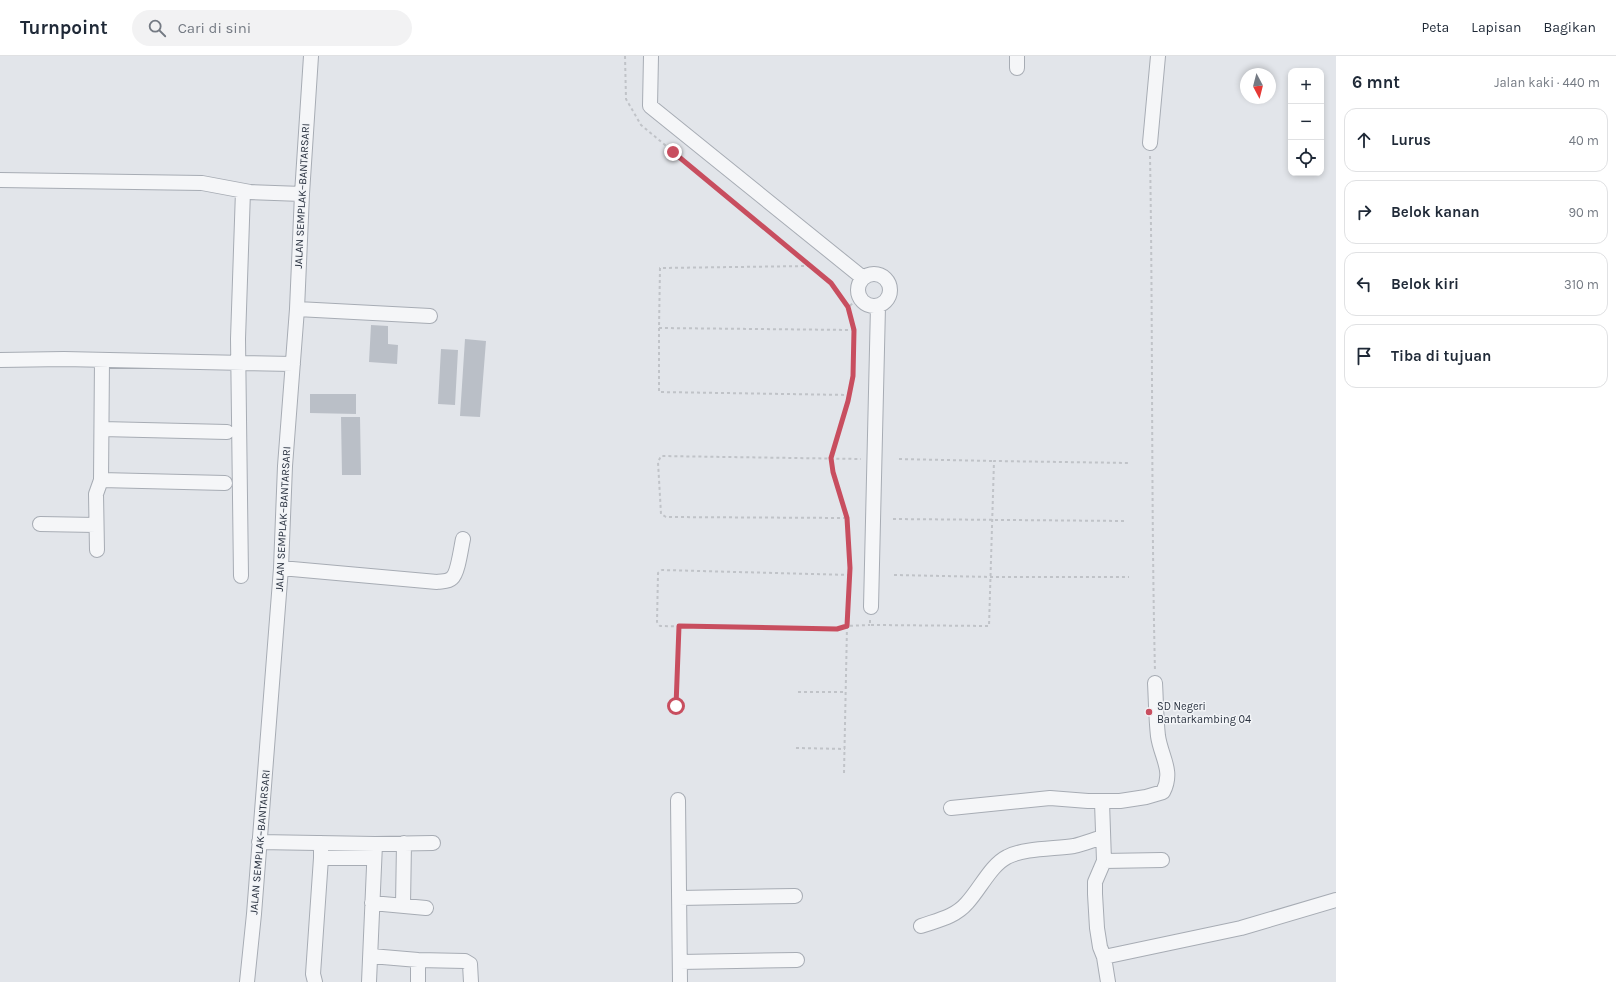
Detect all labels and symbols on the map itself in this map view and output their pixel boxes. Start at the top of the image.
north arrow [1240,68,1276,104]
street label: JALAN SEMPLAK–BANTARSARI [292,123,312,269]
route end [664,143,682,161]
street label: JALAN SEMPLAK–BANTARSARI [273,446,293,592]
route start [667,697,685,715]
place label: SD Negeri Bantarkambing 04 [1157,700,1251,726]
marker: SD Negeri Bantarkambing 04 [1144,707,1154,717]
street label: JALAN SEMPLAK–BANTARSARI [247,769,273,915]

